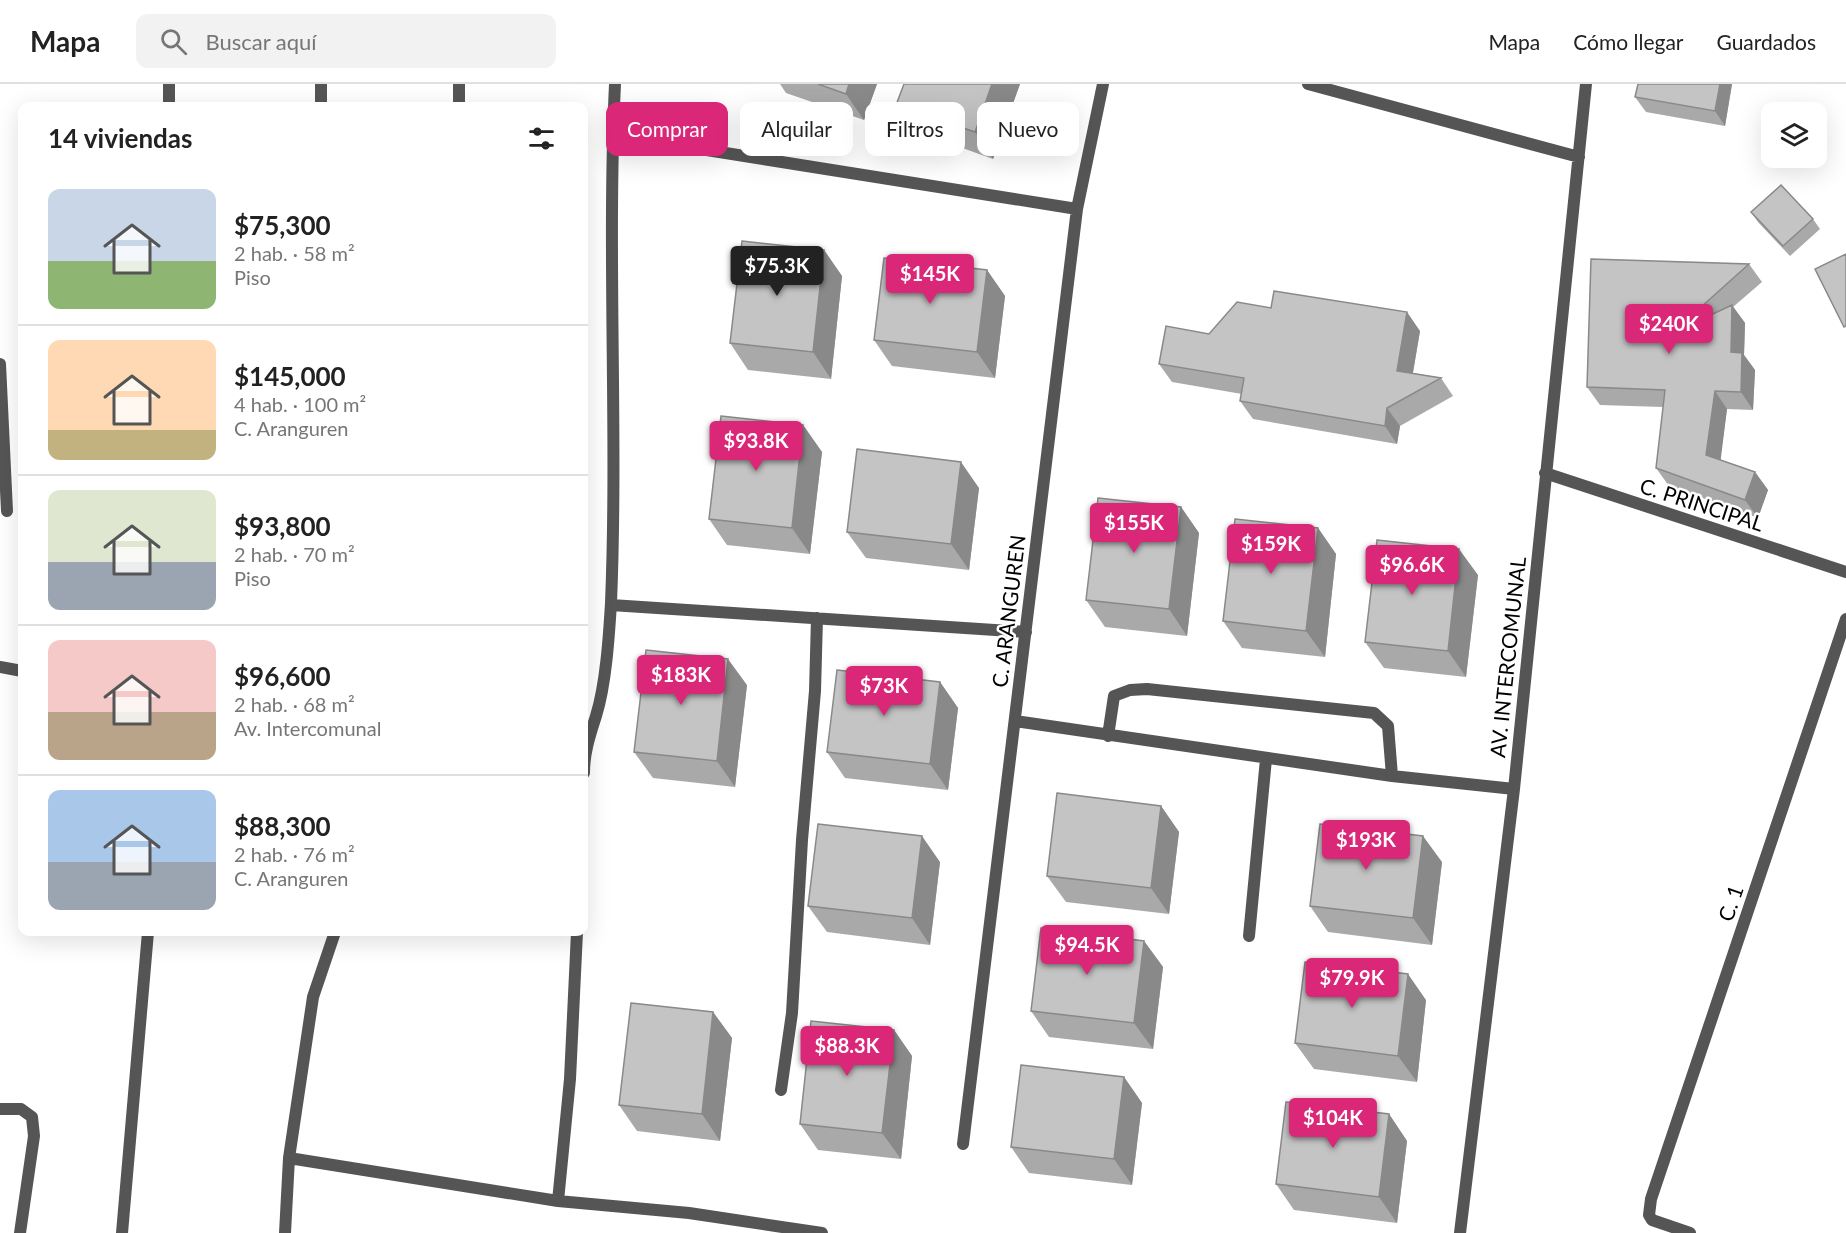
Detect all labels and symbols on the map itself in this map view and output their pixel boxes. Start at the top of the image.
pin: $75.3K [728,246,826,297]
pin: $145K [888,254,972,305]
pin: $240K [1627,304,1711,355]
pin: $93.8K [707,421,805,472]
street label: C. PRINCIPAL [1637,472,1767,536]
pin: $155K [1092,503,1176,554]
pin: $159K [1229,524,1313,575]
street label: C. ARANGUREN [986,533,1030,689]
pin: $96.6K [1363,545,1461,596]
street label: AV. INTERCOMUNAL [1484,555,1530,759]
pin: $183K [639,655,723,706]
pin: $73K [848,666,920,717]
pin: $193K [1324,820,1408,871]
street label: C. 1 [1712,882,1748,924]
pin: $94.5K [1038,925,1136,976]
pin: $79.9K [1303,958,1401,1009]
pin: $88.3K [798,1026,896,1077]
pin: $104K [1291,1098,1375,1149]

